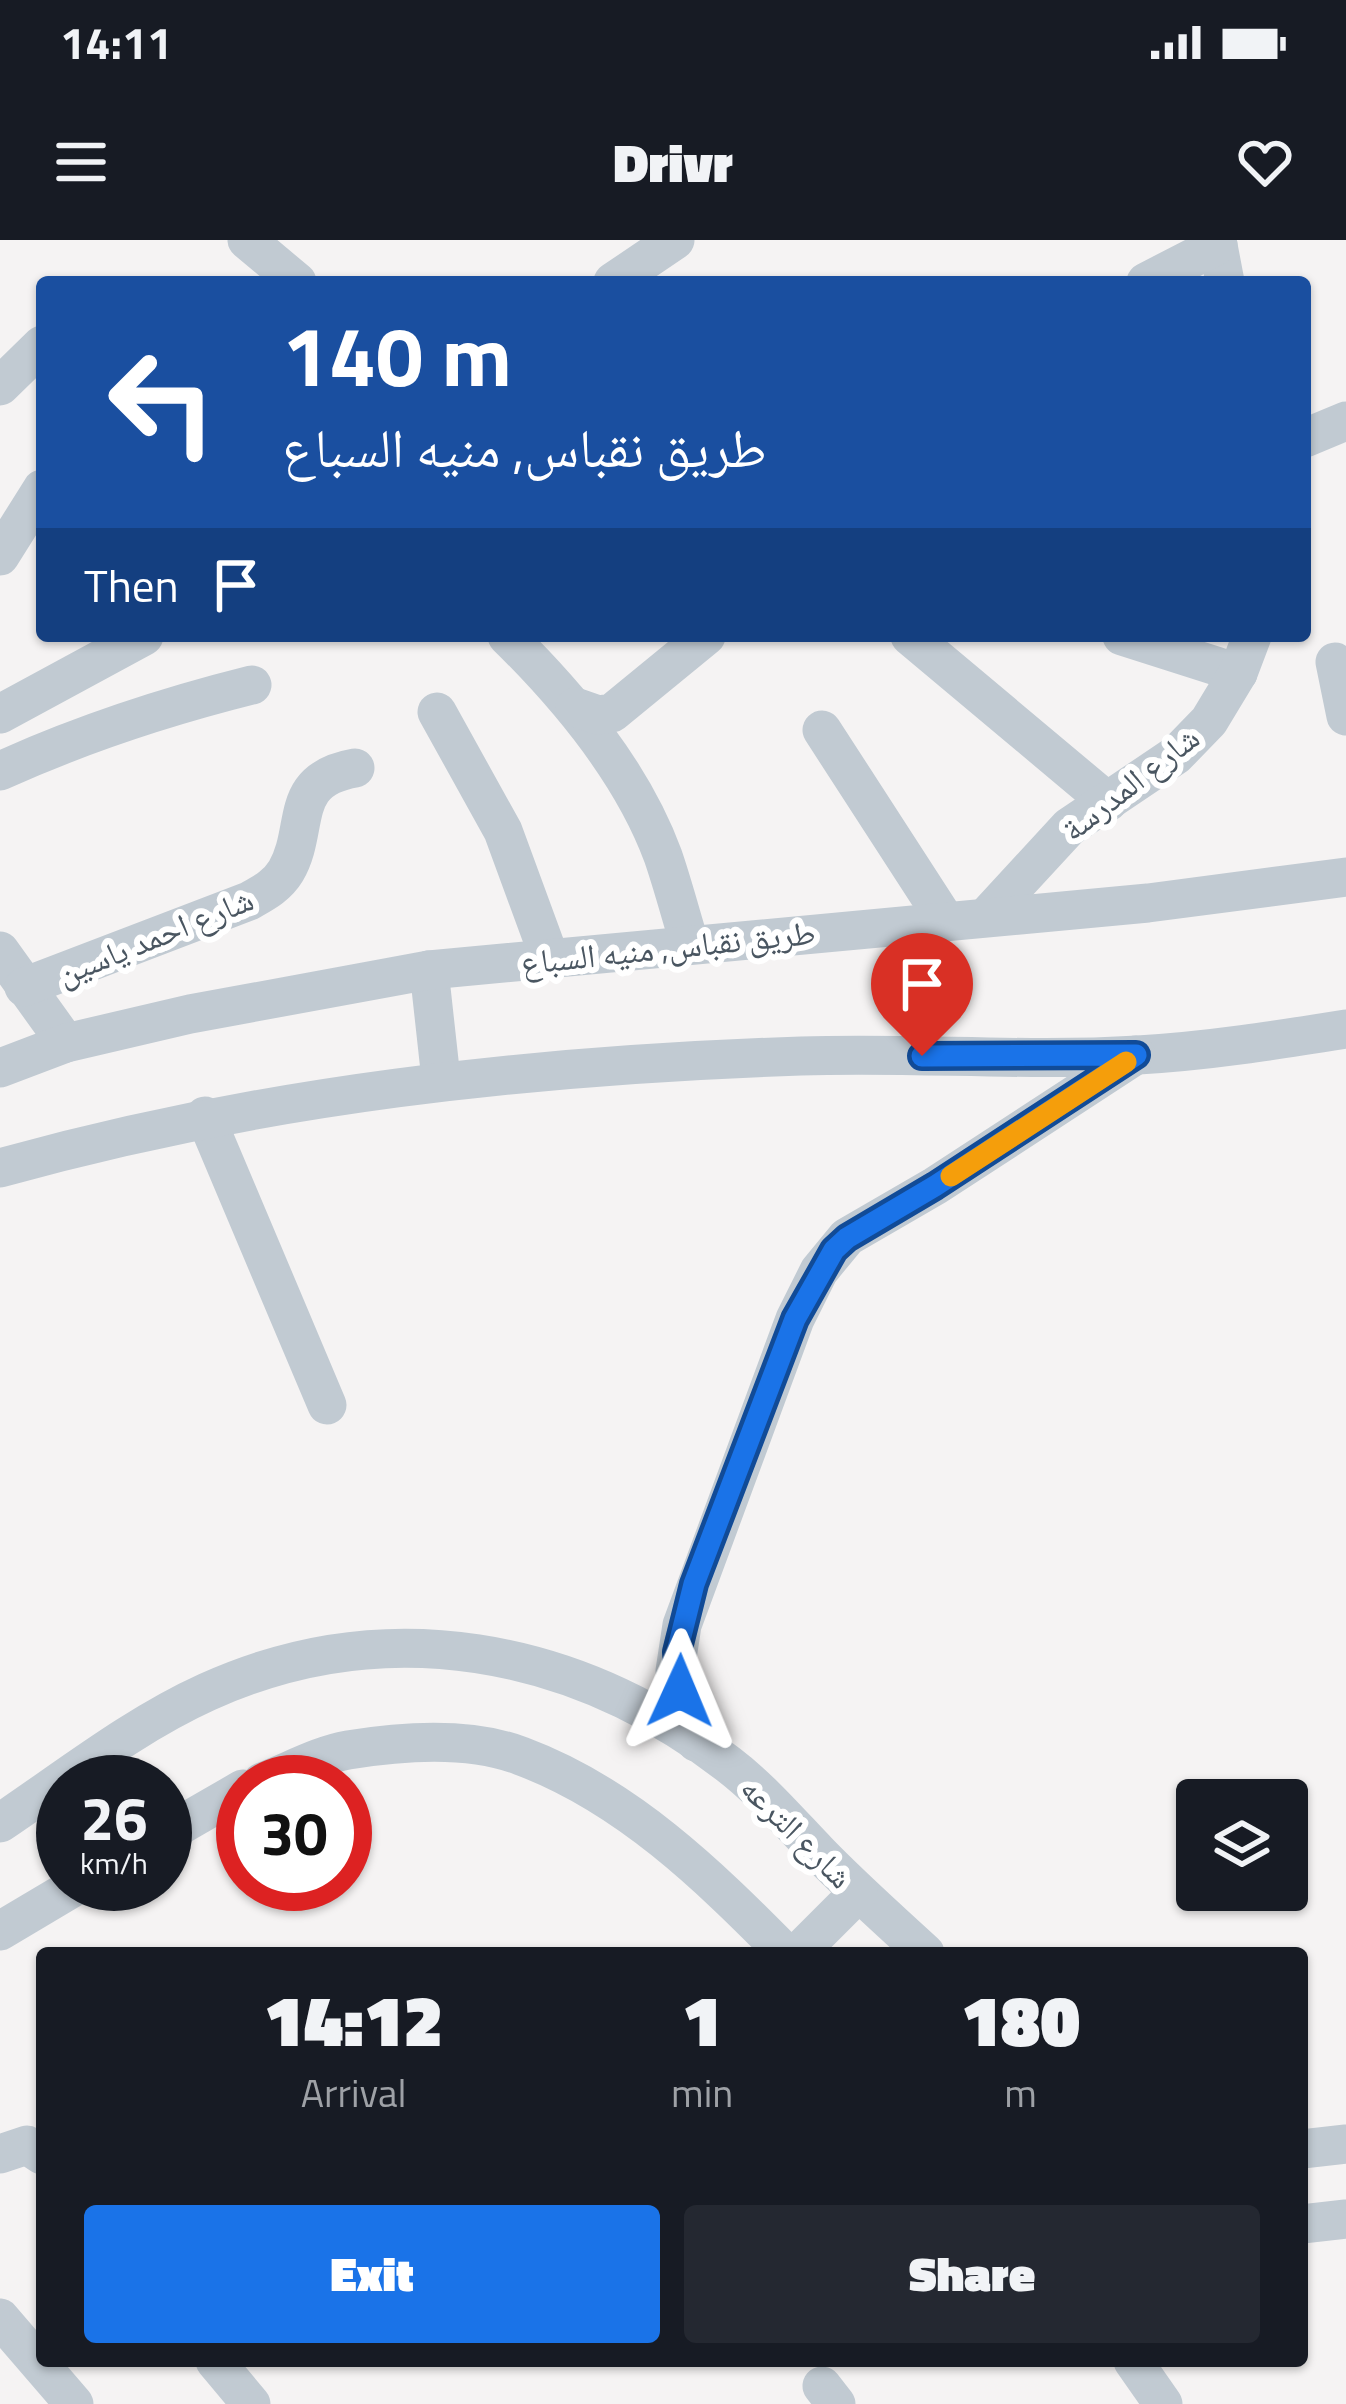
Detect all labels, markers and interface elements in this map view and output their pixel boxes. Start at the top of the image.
text: 14:11 [60,8,172,76]
text: Drivr [613,121,733,203]
icon: menu [48,129,114,195]
icon: heart [1232,129,1298,195]
text: 140 m [282,291,512,419]
icon: left [84,324,240,480]
text: طريق نقباس, منيه السباع [282,406,767,488]
text: Then [84,551,179,619]
icon: arrive [203,552,269,618]
street label: شارع المدرسة [1050,713,1210,853]
street label: شارع احمد ياسين [49,874,261,998]
street label: طريق نقباس, منيه السباع [518,907,818,987]
pin [871,933,973,1056]
icon: arrive [889,951,955,1017]
position arrow [617,1628,743,1754]
speed limit sign: 30 [216,1755,372,1911]
street label: شارع الترعه [729,1764,865,1900]
text: 26 [80,1772,148,1863]
map controls [1176,1779,1308,1911]
button: layers [1176,1779,1308,1911]
text: km/h [80,1840,148,1886]
text: 14:12 [264,1964,443,2074]
text: 1 [682,1964,722,2074]
text: 180 [961,1964,1080,2074]
text: Arrival [301,2063,406,2122]
text: min [671,2063,733,2122]
text: m [1004,2063,1037,2122]
button: Exit [84,2205,660,2343]
button: Share [684,2205,1260,2343]

